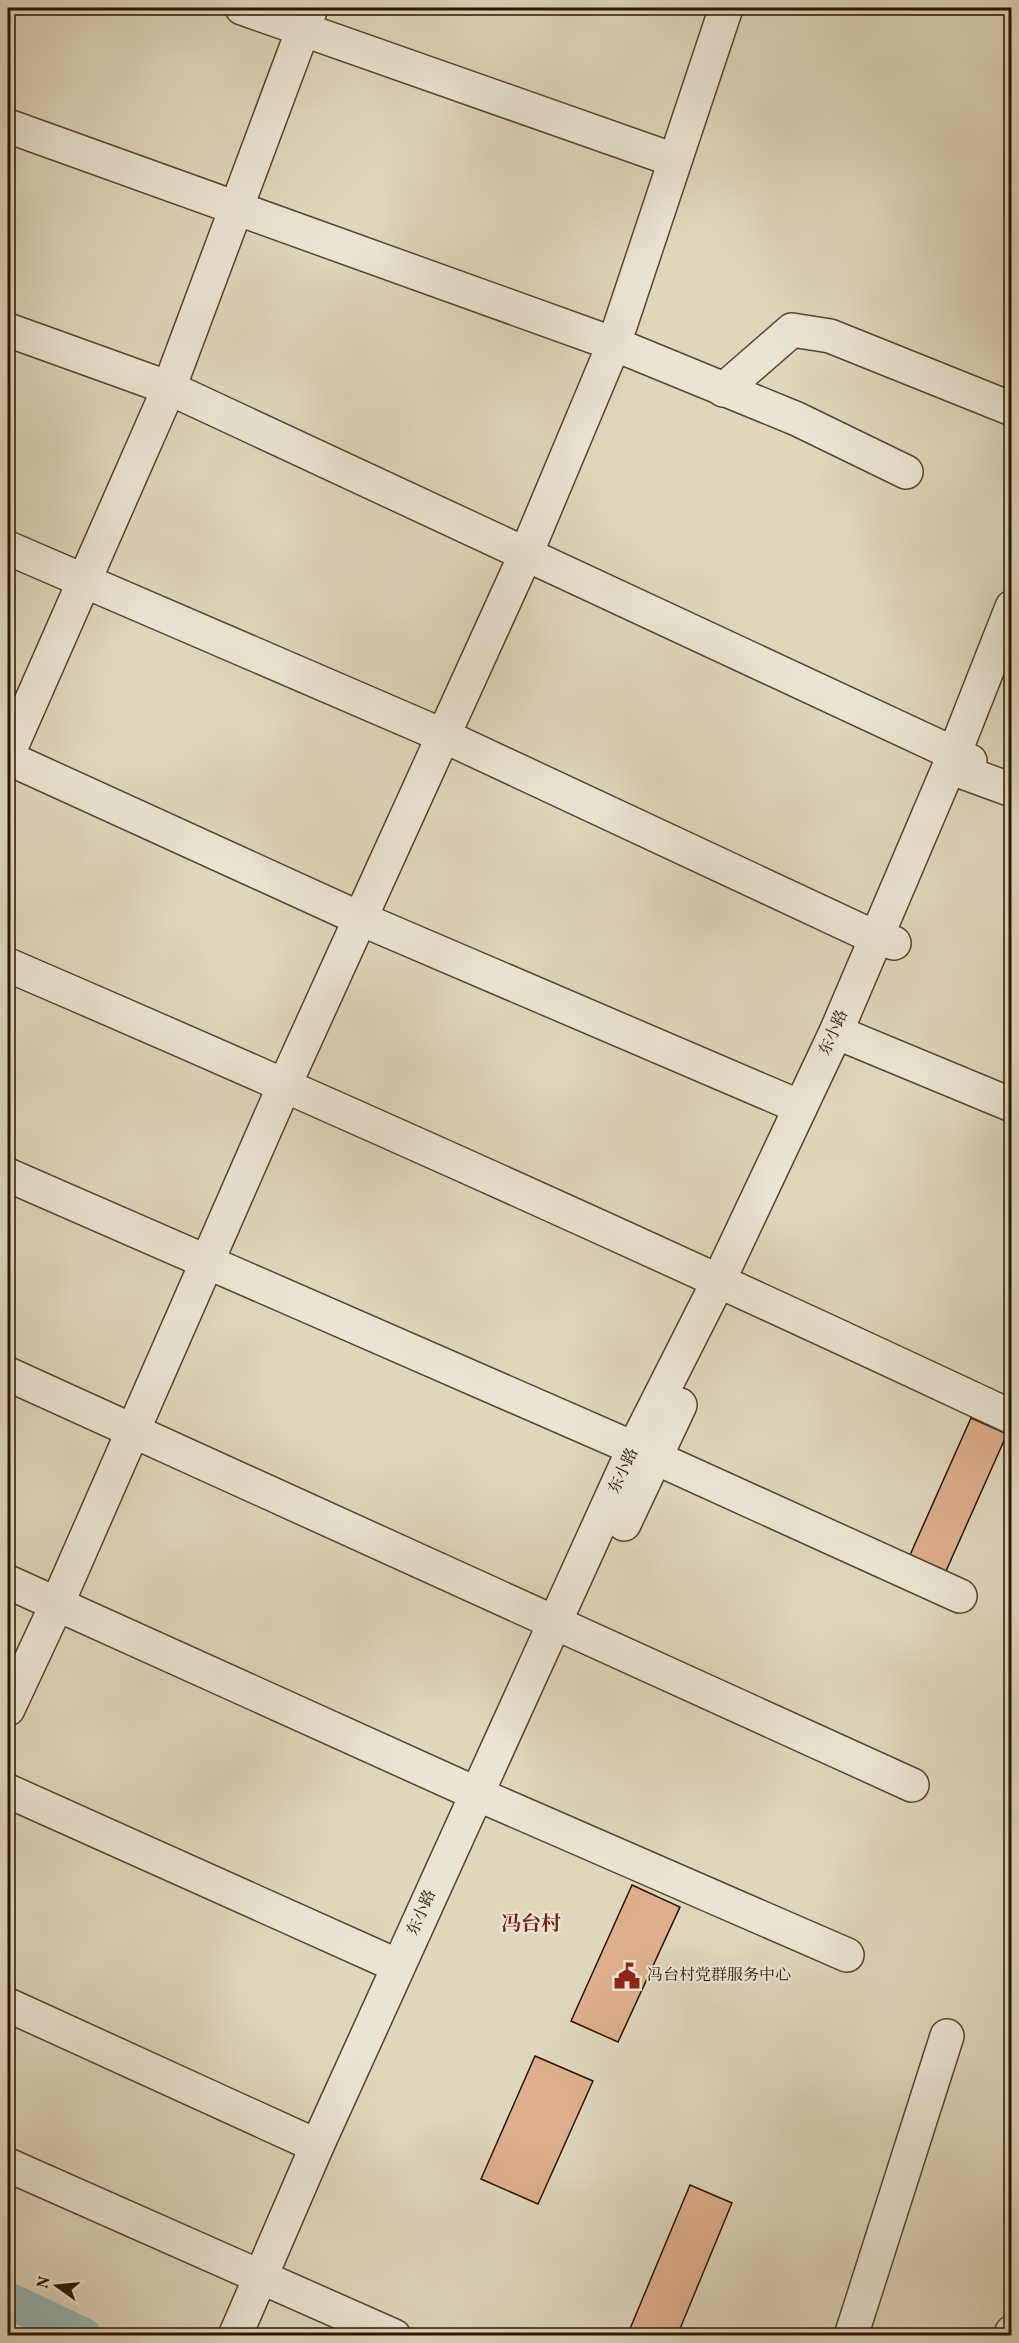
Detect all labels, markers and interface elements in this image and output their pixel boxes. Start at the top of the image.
street label: 东小路 [814,1007,854,1059]
street label: 东小路 [604,1445,644,1497]
street label: 东小路 [402,1887,442,1939]
district label: 冯台村 [501,1911,561,1939]
public building icon: 冯台村党群服务中心 [612,1961,642,1991]
place label: 冯台村党群服务中心 [647,1965,791,1987]
north arrow [27,2256,87,2316]
text: N [32,2274,57,2291]

